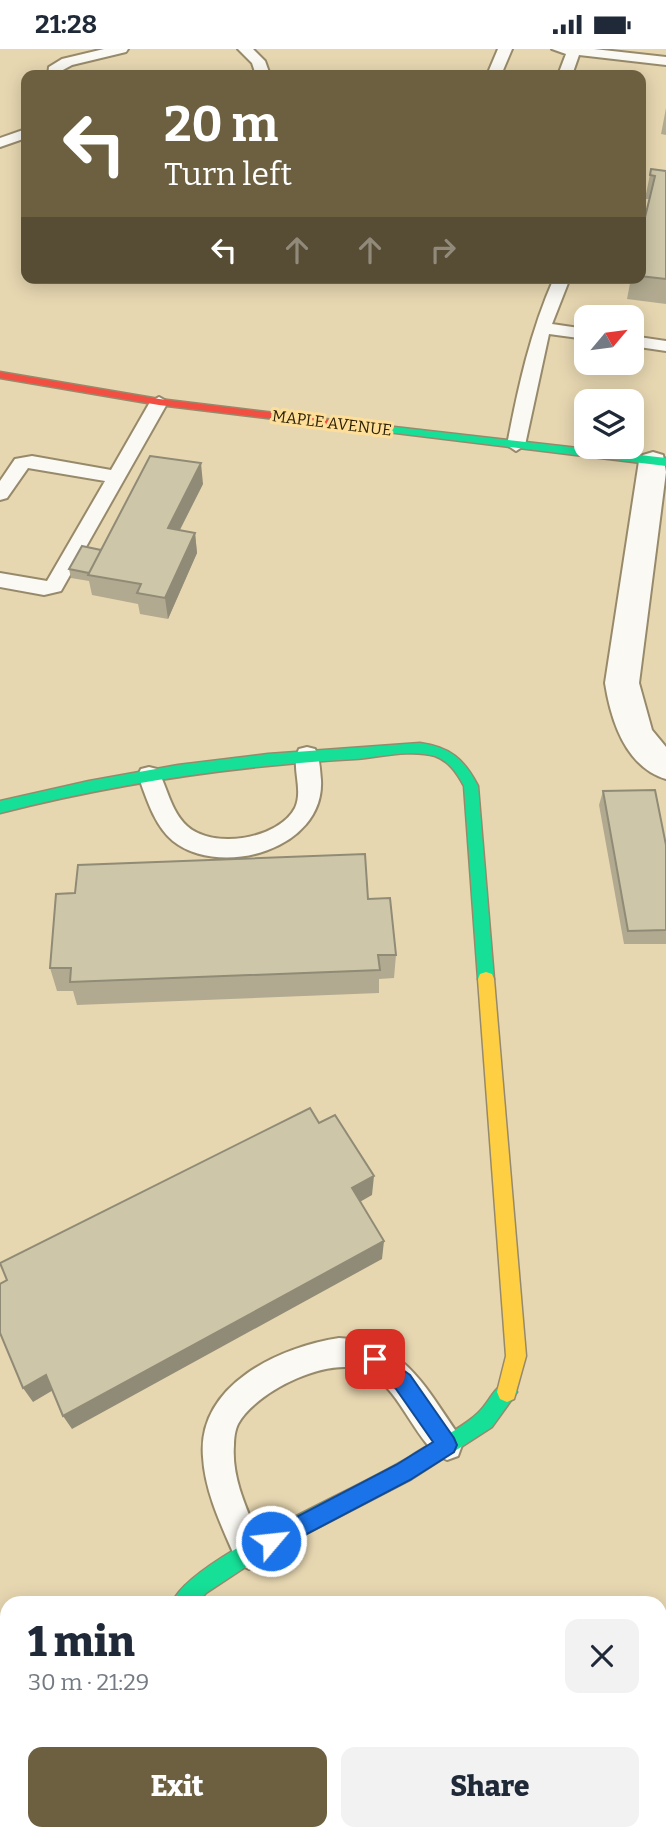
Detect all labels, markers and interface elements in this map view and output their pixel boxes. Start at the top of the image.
text: 21:28 [35,9,97,40]
text: 20 m [164,95,278,154]
icon: left [49,98,140,189]
text: Turn left [164,155,292,193]
icon: left [205,231,243,269]
icon: ahead [278,231,316,269]
icon: ahead [351,231,389,269]
icon: right [424,231,462,269]
north arrow [574,305,644,375]
map controls [574,305,644,459]
button: layers [574,389,644,459]
street label: MAPLE AVENUE [271,406,393,440]
pin [345,1329,405,1389]
icon: arrive [356,1340,394,1378]
position arrow [234,1504,308,1578]
text: 1 min [28,1617,135,1667]
button: close [565,1619,639,1693]
text: 30 m · 21:29 [28,1668,149,1696]
button: Exit [28,1747,327,1827]
button: Share [341,1747,639,1827]

